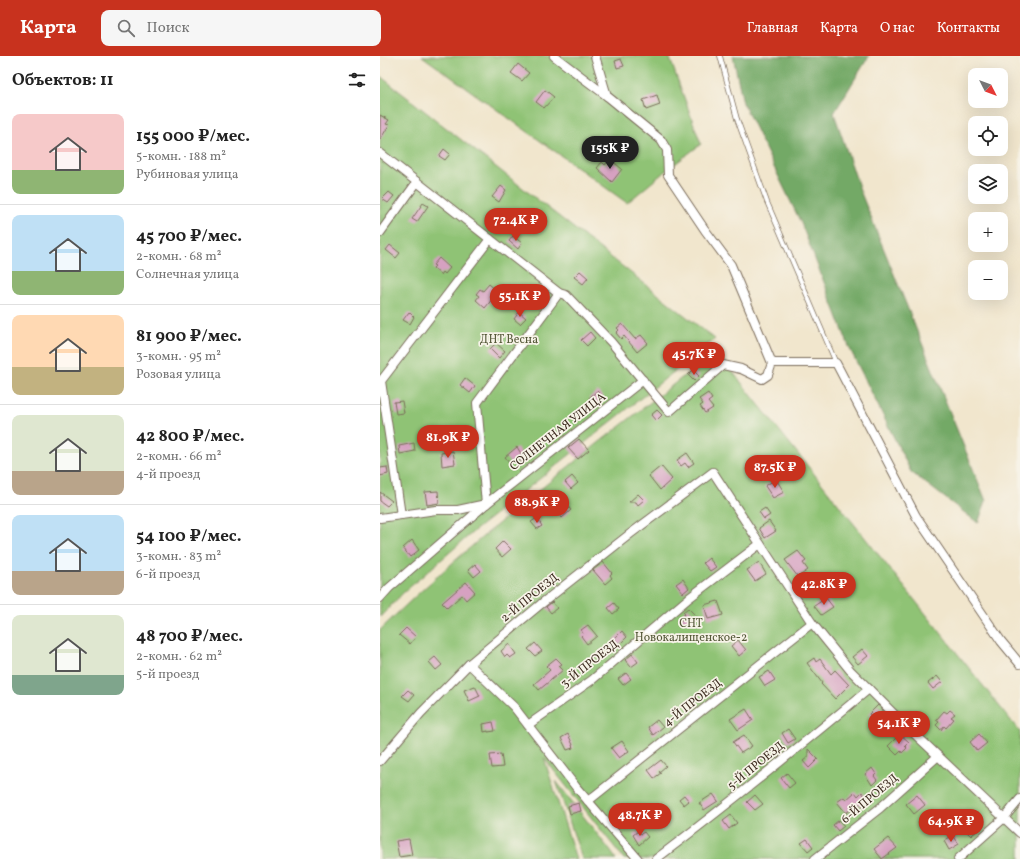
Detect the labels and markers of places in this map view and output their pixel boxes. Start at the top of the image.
pin: 155K ₽ [577,136,643,170]
pin: 72.4K ₽ [479,208,553,242]
pin: 55.1K ₽ [483,284,557,318]
pin: 45.7K ₽ [657,342,731,376]
pin: 81.9K ₽ [411,425,485,459]
pin: 87.5K ₽ [738,455,812,489]
pin: 88.9K ₽ [500,490,574,524]
pin: 42.8K ₽ [787,572,861,606]
pin: 54.1K ₽ [862,711,936,745]
pin: 48.7K ₽ [603,803,677,837]
pin: 64.9K ₽ [914,809,988,843]

